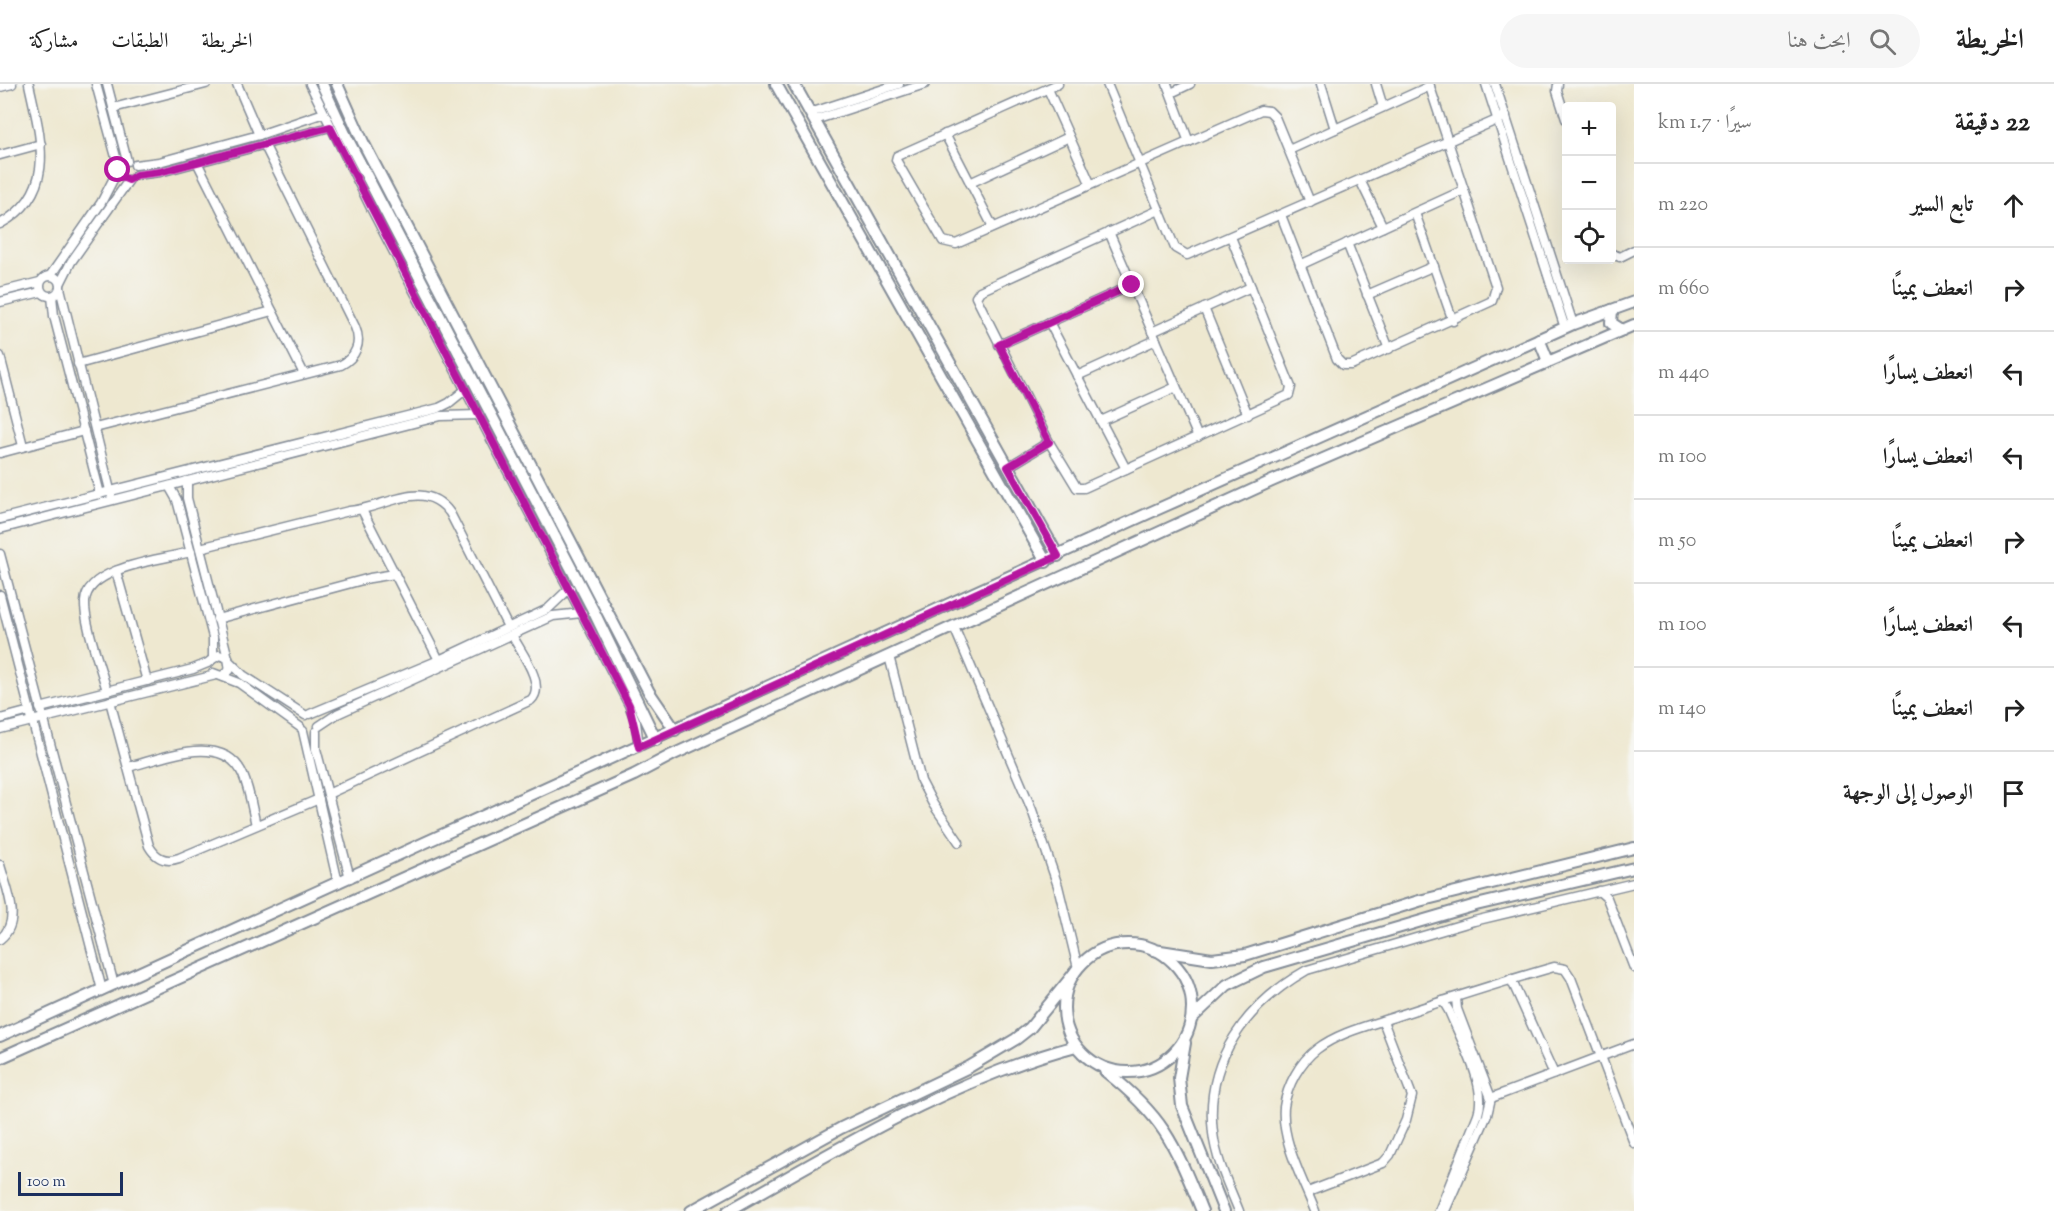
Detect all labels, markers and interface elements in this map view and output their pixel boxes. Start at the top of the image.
search box [1500,14,1920,68]
text: الخريطة [1956,21,2024,61]
icon: search [1866,25,1899,58]
text: ابحث هنا [1788,26,1851,58]
text: مشاركة [30,27,78,57]
text: الطبقات [111,27,168,57]
text: الخريطة [201,27,253,57]
map controls [1562,102,1616,264]
button: + [1562,102,1616,156]
text: 22 دقيقة [1955,105,2030,142]
text: سيرًا · 1.7 km [1658,109,1752,138]
route start [104,156,130,182]
button: − [1562,156,1616,210]
icon: ahead [1997,189,2030,222]
text: تابع السير [1911,190,1973,222]
text: 220 m [1658,191,1708,220]
button: locate [1562,210,1616,264]
route end [1118,271,1144,297]
icon: right [1997,273,2030,306]
text: انعطف يمينًا [1892,274,1973,306]
text: 660 m [1658,275,1709,304]
icon: left [1997,357,2030,390]
text: انعطف يسارًا [1883,358,1973,390]
text: 440 m [1658,359,1709,388]
icon: left [1997,441,2030,474]
text: انعطف يسارًا [1883,442,1973,474]
text: 100 m [1658,443,1707,472]
icon: right [1997,525,2030,558]
text: انعطف يمينًا [1892,526,1973,558]
text: 50 m [1658,527,1696,556]
icon: left [1997,609,2030,642]
text: انعطف يسارًا [1883,610,1973,642]
text: 100 m [1658,611,1707,640]
icon: right [1997,693,2030,726]
text: انعطف يمينًا [1892,694,1973,726]
text: 140 m [1658,695,1706,724]
icon: arrive [1997,777,2030,810]
text: الوصول إلى الوجهة [1843,778,1973,810]
scale bar [18,1169,123,1196]
text: 100 m [27,1171,66,1194]

